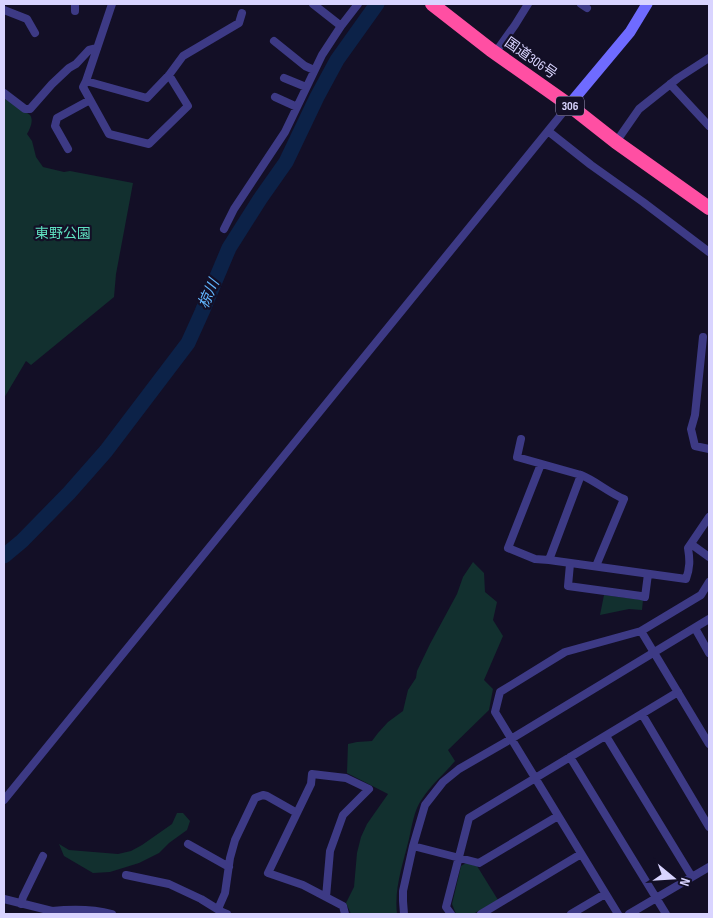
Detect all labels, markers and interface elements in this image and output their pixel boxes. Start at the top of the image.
street label: 国道306号 [501,34,561,82]
road number: 306 [556,96,584,115]
park label: 東野公園 [35,225,91,242]
water label: 椋川 [194,275,225,312]
north arrow [648,853,698,903]
text: N [676,876,694,888]

